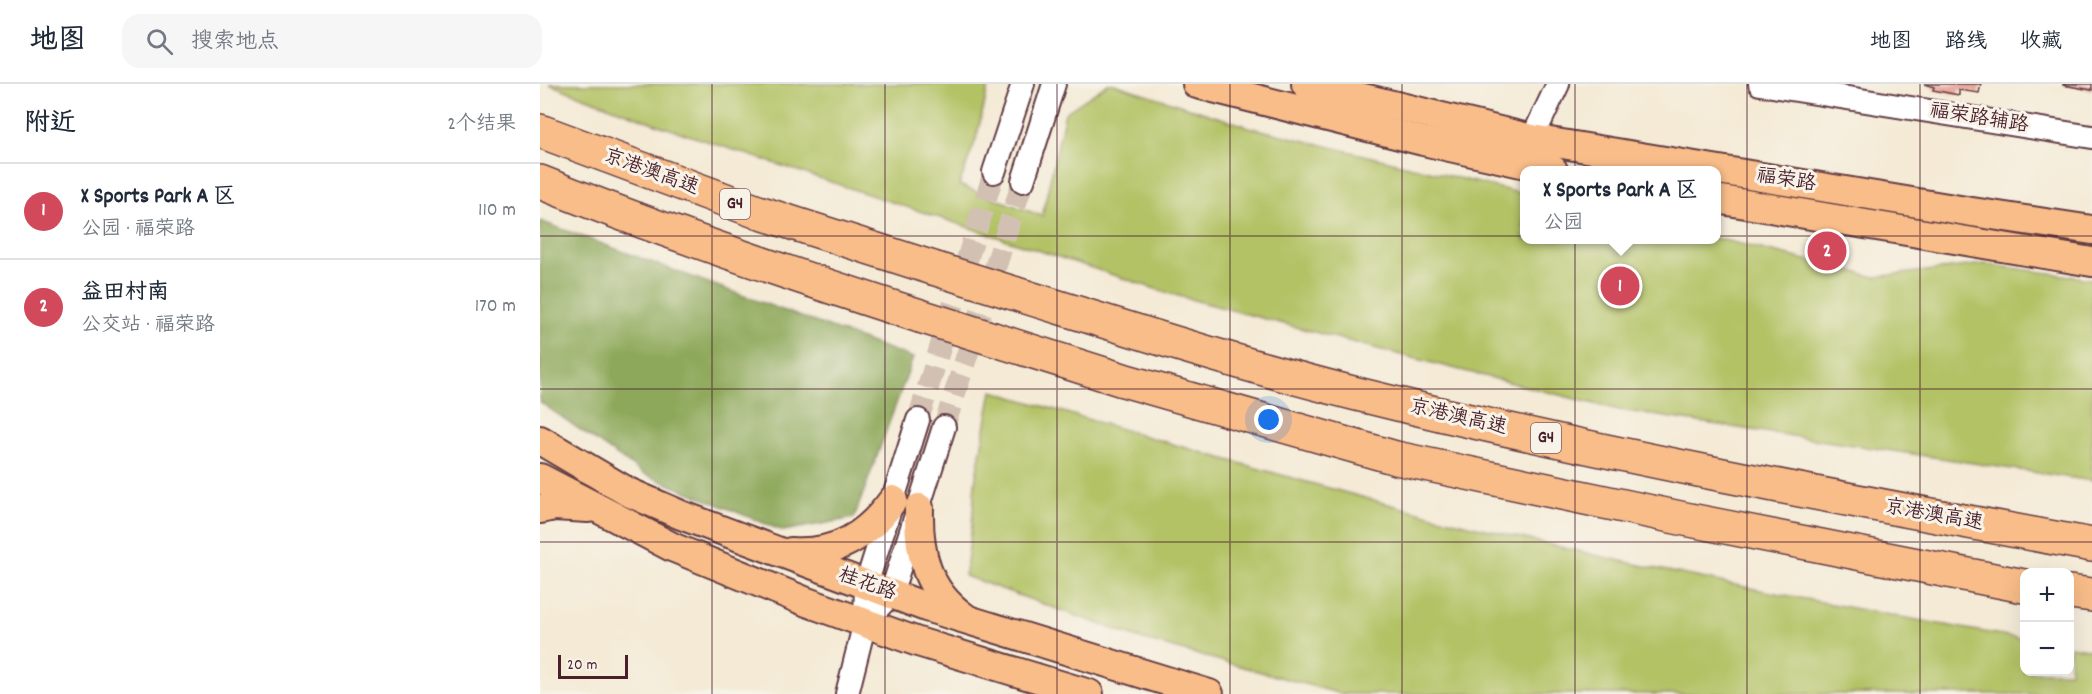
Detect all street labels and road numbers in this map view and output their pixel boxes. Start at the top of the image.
street label: 福荣路辅路 [1927,97,2032,141]
street label: 京港澳高速 [599,143,703,203]
street label: 福荣路 [1754,162,1819,200]
road number: G4 [720,189,750,219]
street label: 京港澳高速 [1406,393,1510,443]
road number: G4 [1531,423,1561,453]
street label: 京港澳高速 [1882,494,1986,538]
street label: 桂花路 [834,562,901,609]

